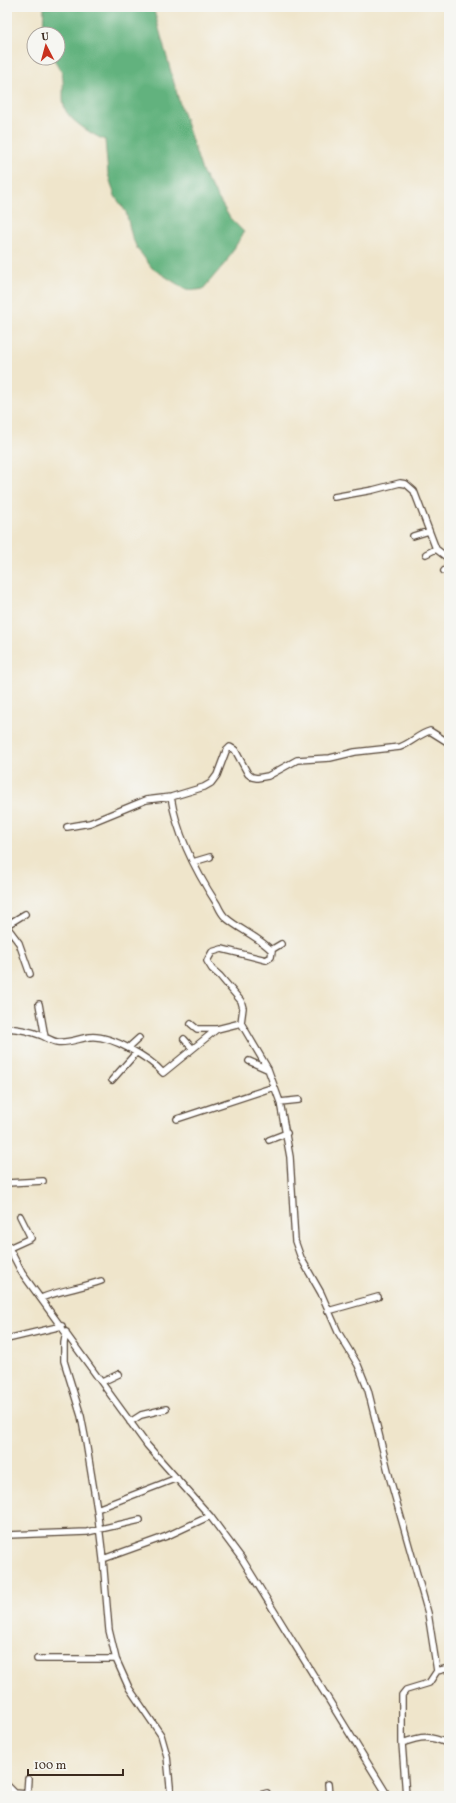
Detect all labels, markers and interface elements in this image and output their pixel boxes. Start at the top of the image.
north arrow [26,26,66,66]
text: U [41,30,50,45]
scale bar [28,1751,123,1777]
text: 100 m [34,1758,67,1774]

